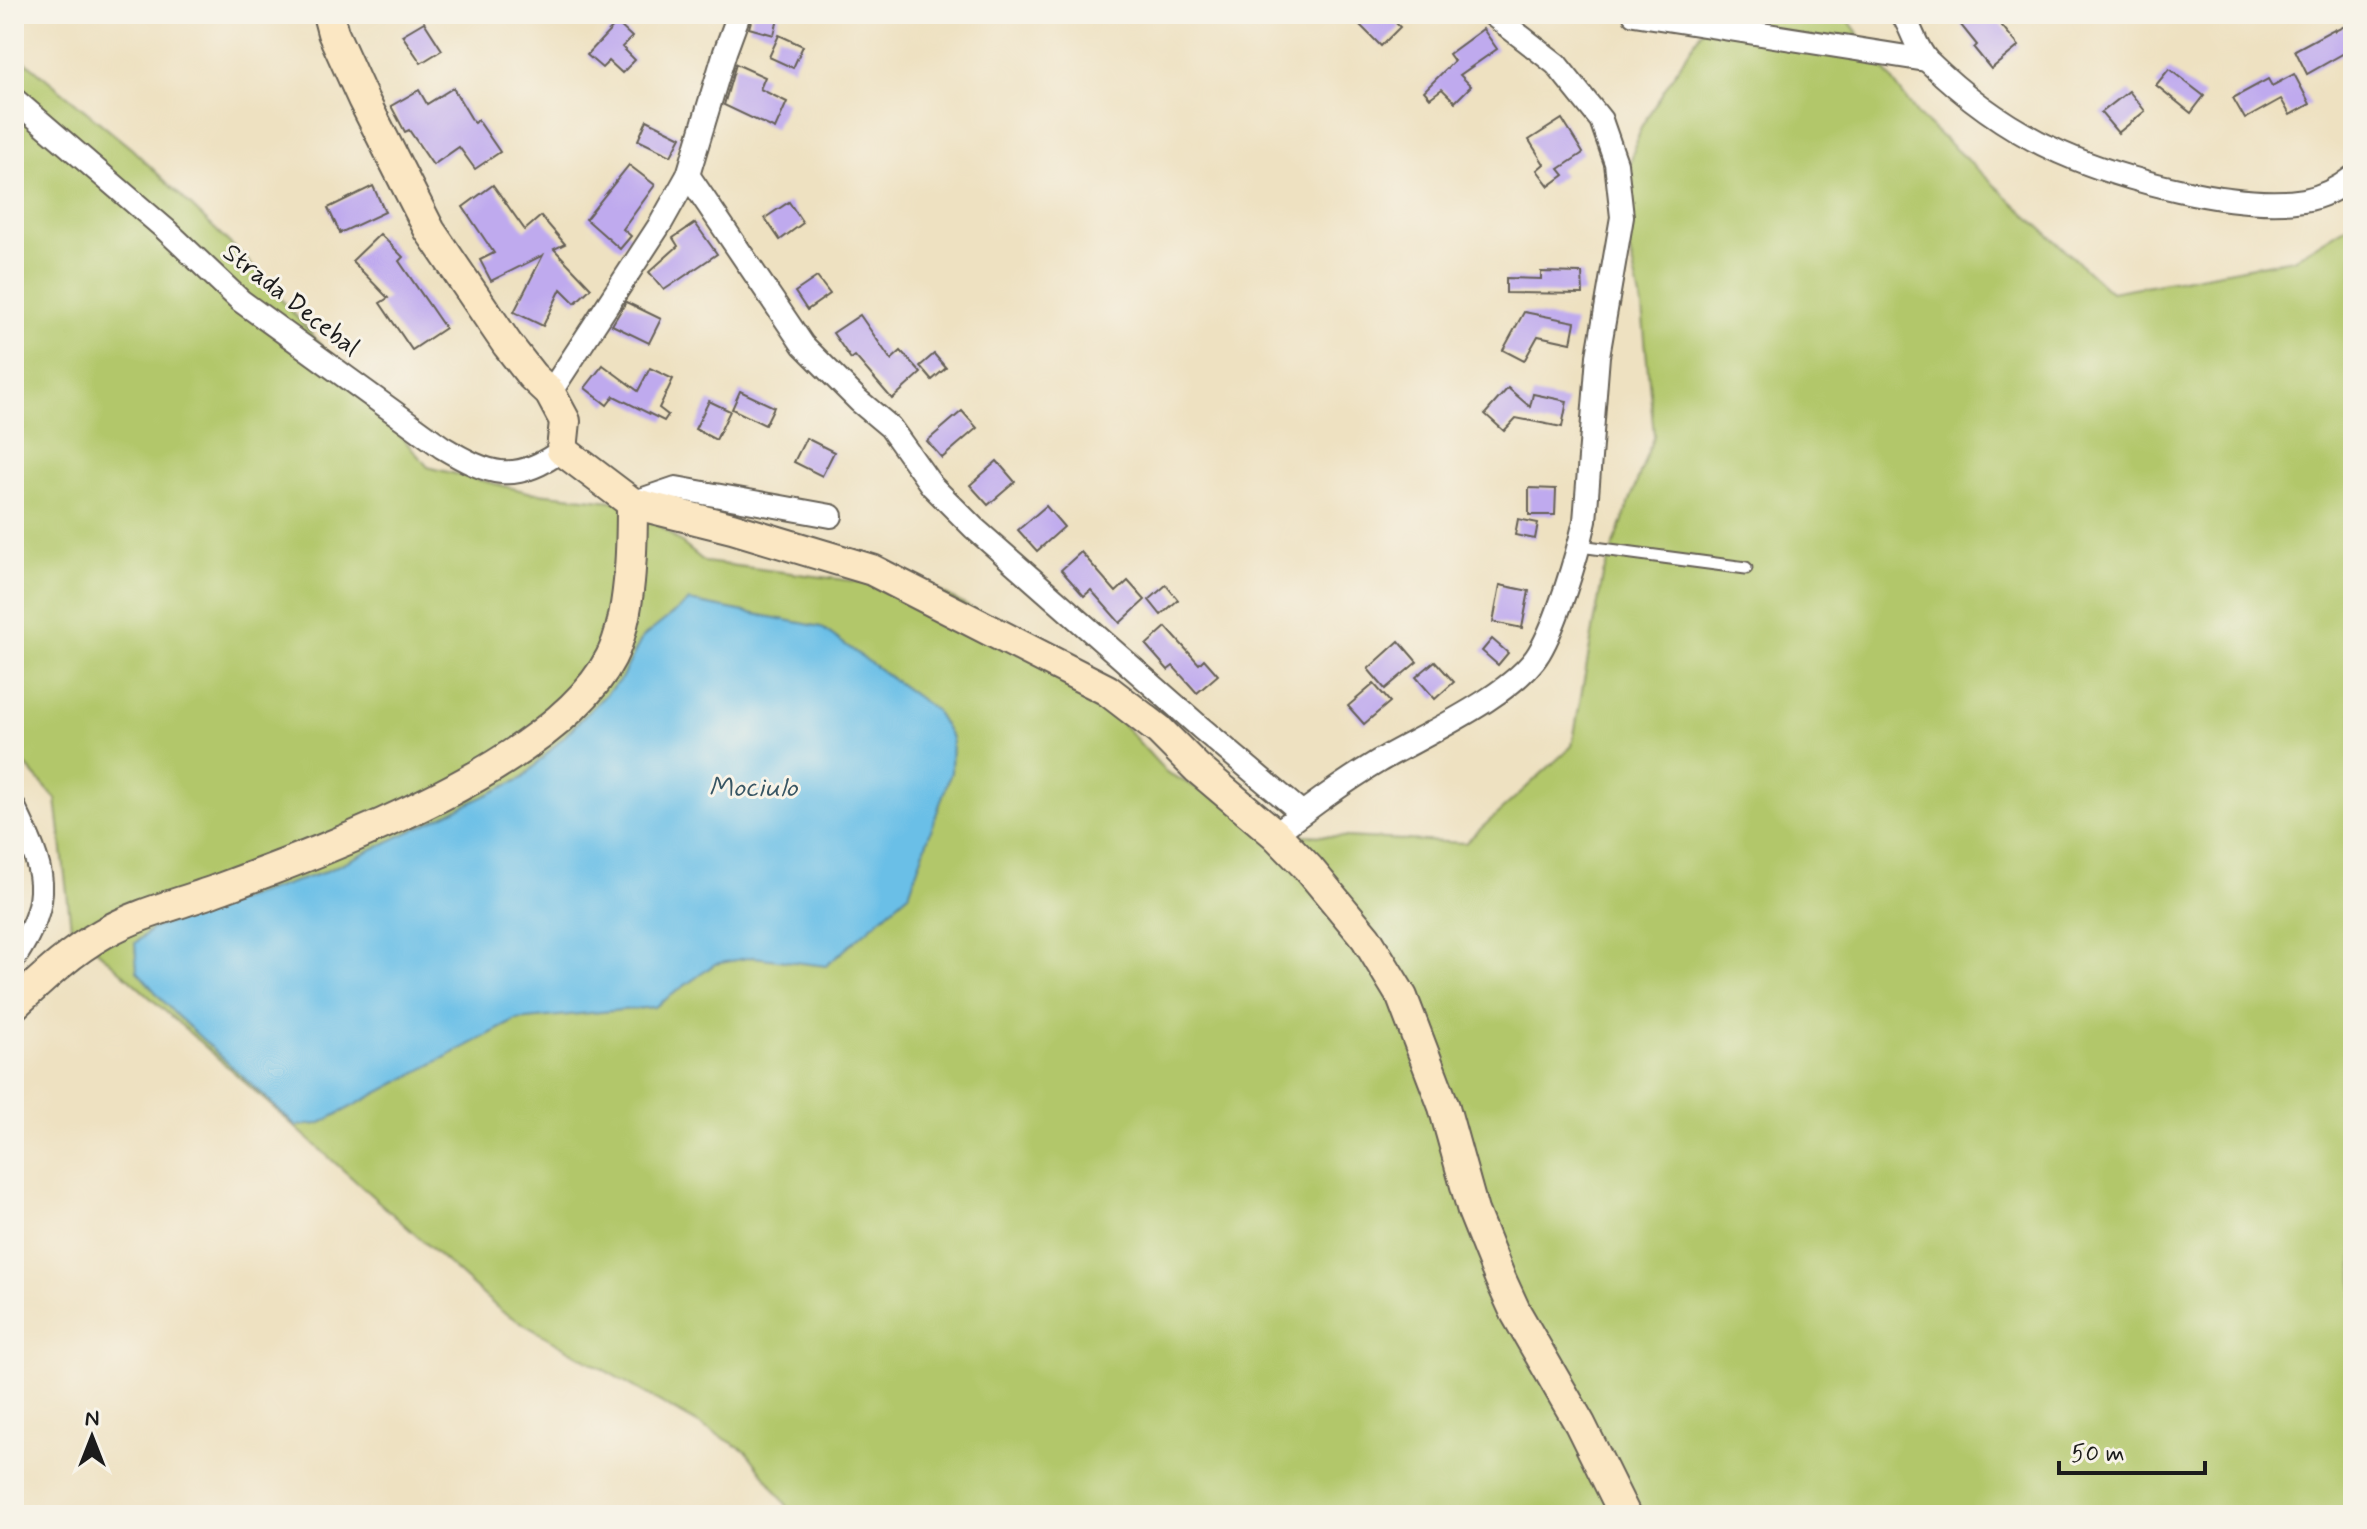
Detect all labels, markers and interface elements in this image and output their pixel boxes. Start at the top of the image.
street label: Strada Decebal [215,236,366,365]
water label: Mociulo [709,770,798,807]
north arrow [52,1397,132,1477]
text: N [85,1405,99,1433]
scale bar [2059,1425,2205,1475]
text: 50 m [2071,1439,2125,1470]

